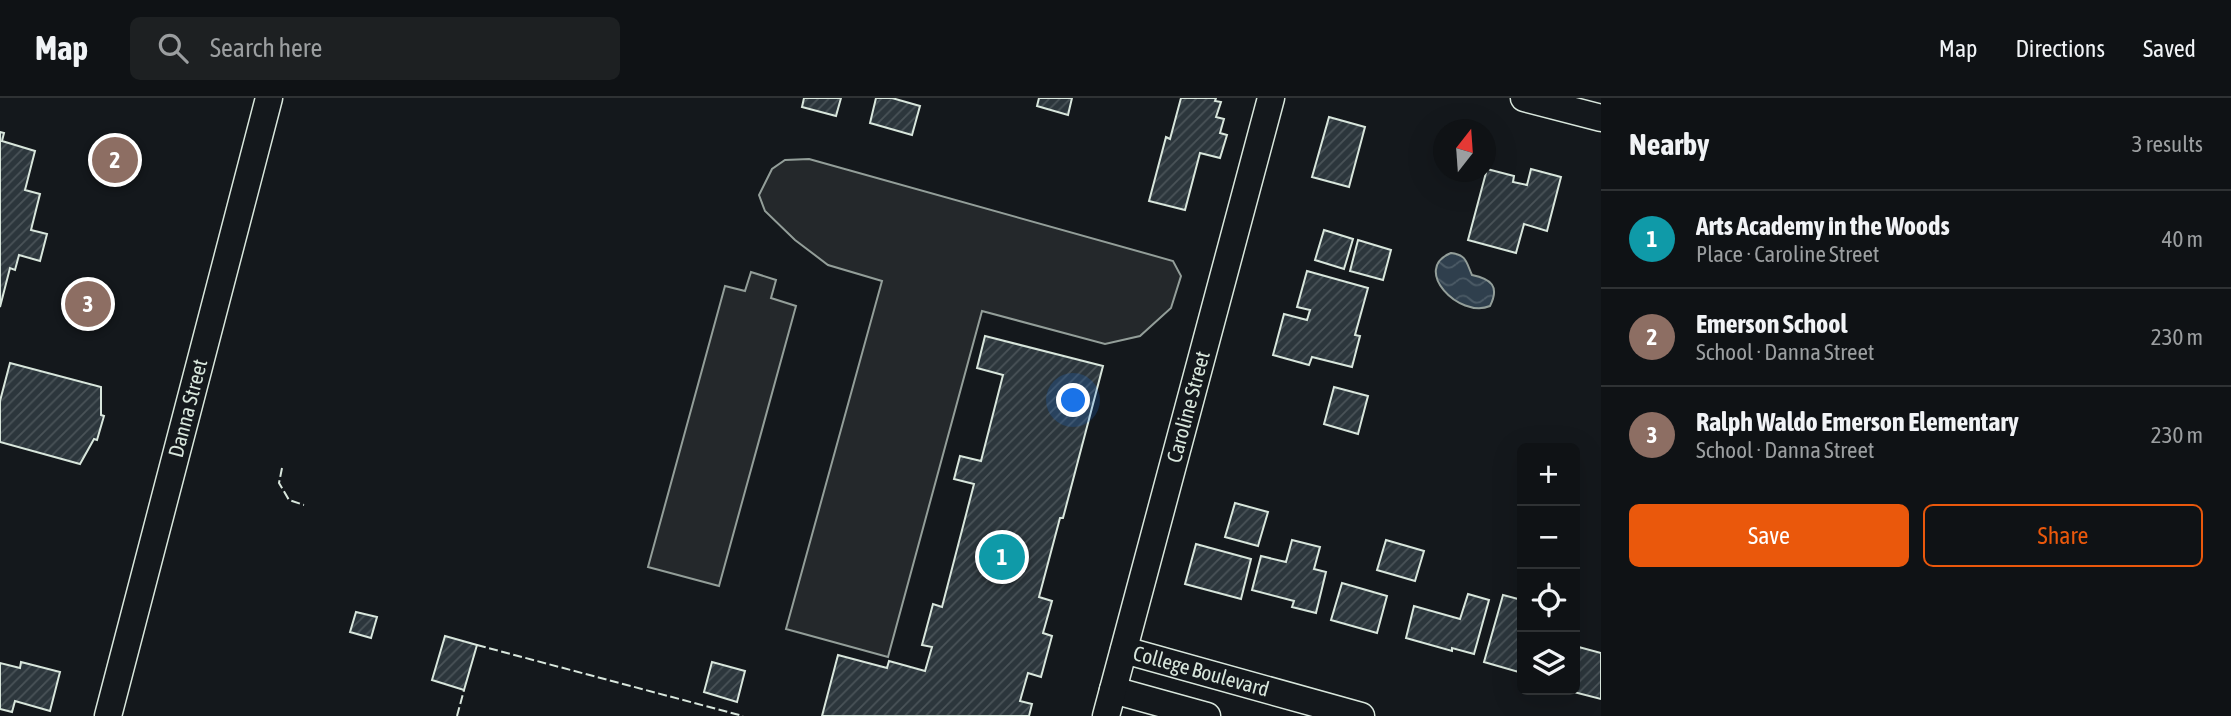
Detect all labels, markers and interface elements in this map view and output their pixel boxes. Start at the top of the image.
search box [130,17,620,80]
text: Map [35,29,88,67]
icon: search [154,29,192,67]
text: Search here [210,33,322,63]
text: Map [1939,35,1977,62]
text: Directions [2015,35,2105,62]
text: Saved [2143,35,2196,62]
north arrow [1433,119,1496,182]
text: Nearby [1629,127,1709,161]
text: 3 results [2132,131,2203,157]
pin: 2 [92,134,138,186]
text: Arts Academy in the Woods [1696,211,1950,241]
text: 1 [1647,226,1657,252]
text: 40 m [2162,226,2203,252]
text: Place · Caroline Street [1696,241,1879,267]
pin: 3 [65,278,111,330]
text: Emerson School [1696,309,1847,339]
text: 2 [1647,324,1657,350]
text: 230 m [2151,324,2203,350]
text: School · Danna Street [1696,339,1874,365]
street label: Caroline Street [1161,348,1214,465]
street label: Danna Street [163,356,212,460]
your location [1056,383,1090,417]
text: Ralph Waldo Emerson Elementary [1696,407,2019,437]
text: 3 [1647,422,1657,448]
text: 230 m [2151,422,2203,448]
text: School · Danna Street [1696,437,1874,463]
map controls [1517,443,1580,695]
button: + [1517,443,1580,506]
button: Save [1629,504,1909,567]
button: Share [1923,504,2203,567]
button: − [1517,506,1580,569]
pin: 1 [979,531,1025,583]
button: locate [1517,569,1580,632]
button: layers [1517,632,1580,695]
street label: College Boulevard [1131,640,1272,701]

